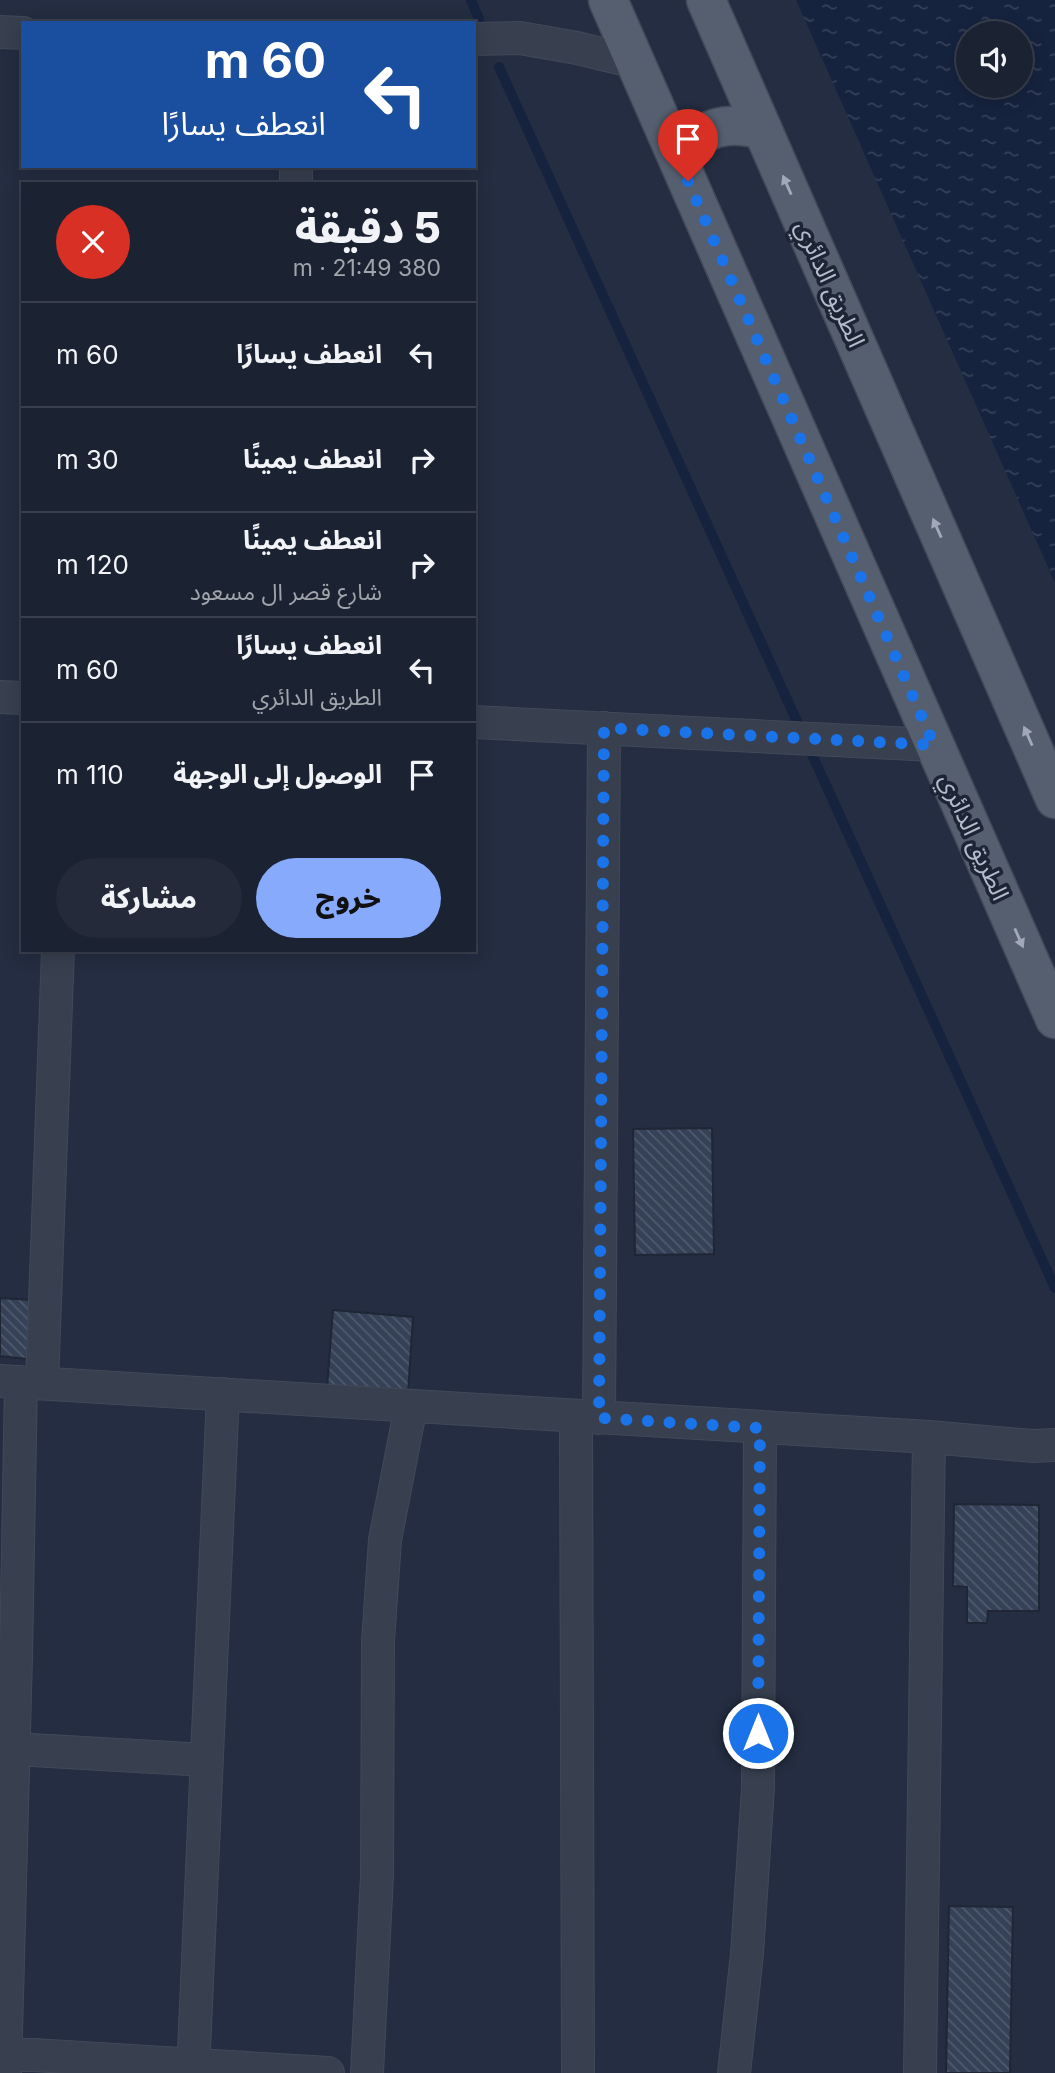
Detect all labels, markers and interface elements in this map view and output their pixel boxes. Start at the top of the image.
map controls [956,21,1033,98]
button: sound [956,21,1033,98]
text: 60 m [205,31,326,90]
icon: left [350,49,441,140]
text: انعطف يسارًا [162,104,326,143]
pin [658,109,718,181]
icon: arrive [669,120,707,158]
one-way arrow [781,175,793,195]
text: 5 دقيقة [295,202,441,253]
button: close [56,205,130,279]
street label: الطريق الدائري [785,216,871,354]
text: 380 m · 21:49 [293,254,441,282]
icon: left [403,336,441,374]
text: انعطف يسارًا [236,338,382,369]
text: 60 m [56,339,119,370]
icon: right [403,441,441,479]
text: انعطف يمينًا [243,443,382,474]
text: 30 m [56,444,119,475]
one-way arrow [931,517,942,538]
text: انعطف يمينًا [243,524,382,555]
icon: right [403,546,441,584]
text: 120 m [56,549,129,580]
text: شارع قصر ال مسعود [190,578,382,606]
text: انعطف يسارًا [236,629,382,660]
icon: left [403,651,441,689]
text: 60 m [56,654,119,685]
text: الطريق الدائري [252,683,382,711]
one-way arrow [1022,726,1033,747]
icon: arrive [403,756,441,794]
text: الوصول إلى الوجهة [173,758,382,789]
text: 110 m [56,759,124,790]
street label: الطريق الدائري [929,769,1015,907]
button: مشاركة [56,858,242,938]
button: خروج [256,858,441,938]
one-way arrow [1014,927,1025,948]
position arrow [721,1696,795,1770]

